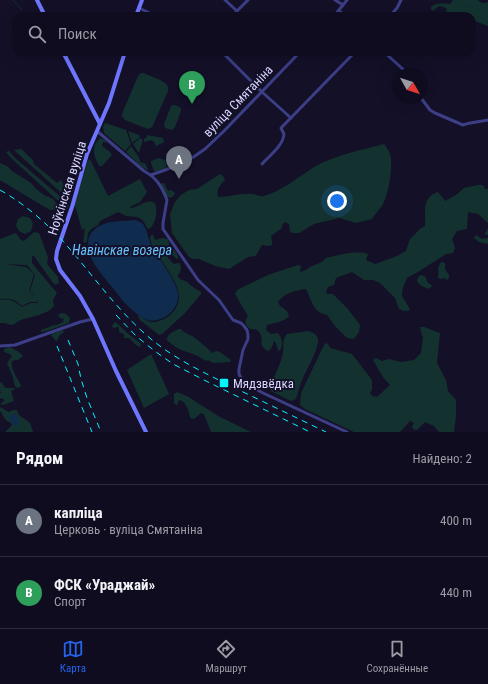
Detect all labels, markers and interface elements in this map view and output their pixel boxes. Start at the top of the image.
search box [12,12,476,56]
icon: search [26,23,48,45]
text: Поиск [58,25,97,43]
street label: вуліца Смятаніна [200,62,276,140]
north arrow [392,68,428,104]
pin: B [179,71,205,104]
street label: Ноўкінская вуліца [45,139,89,237]
pin: A [166,146,192,179]
your location [327,191,347,211]
water label: Навінскае возера [72,242,172,258]
place label: Мядзвёдка [233,376,294,391]
marker: Мядзвёдка [218,377,230,389]
text: Рядом [16,448,63,468]
text: Найдено: 2 [412,451,472,466]
text: капліца [54,504,103,522]
text: A [25,513,33,528]
text: 400 m [440,513,472,528]
text: Церковь · вуліца Смятаніна [54,522,203,537]
text: ФСК «Ураджай» [54,576,155,594]
text: B [25,585,33,600]
text: 440 m [440,585,472,600]
text: Спорт [54,594,86,609]
tab: Карта [60,638,86,675]
tab: Маршрут [206,638,247,675]
tab: Сохранённые [366,638,428,675]

